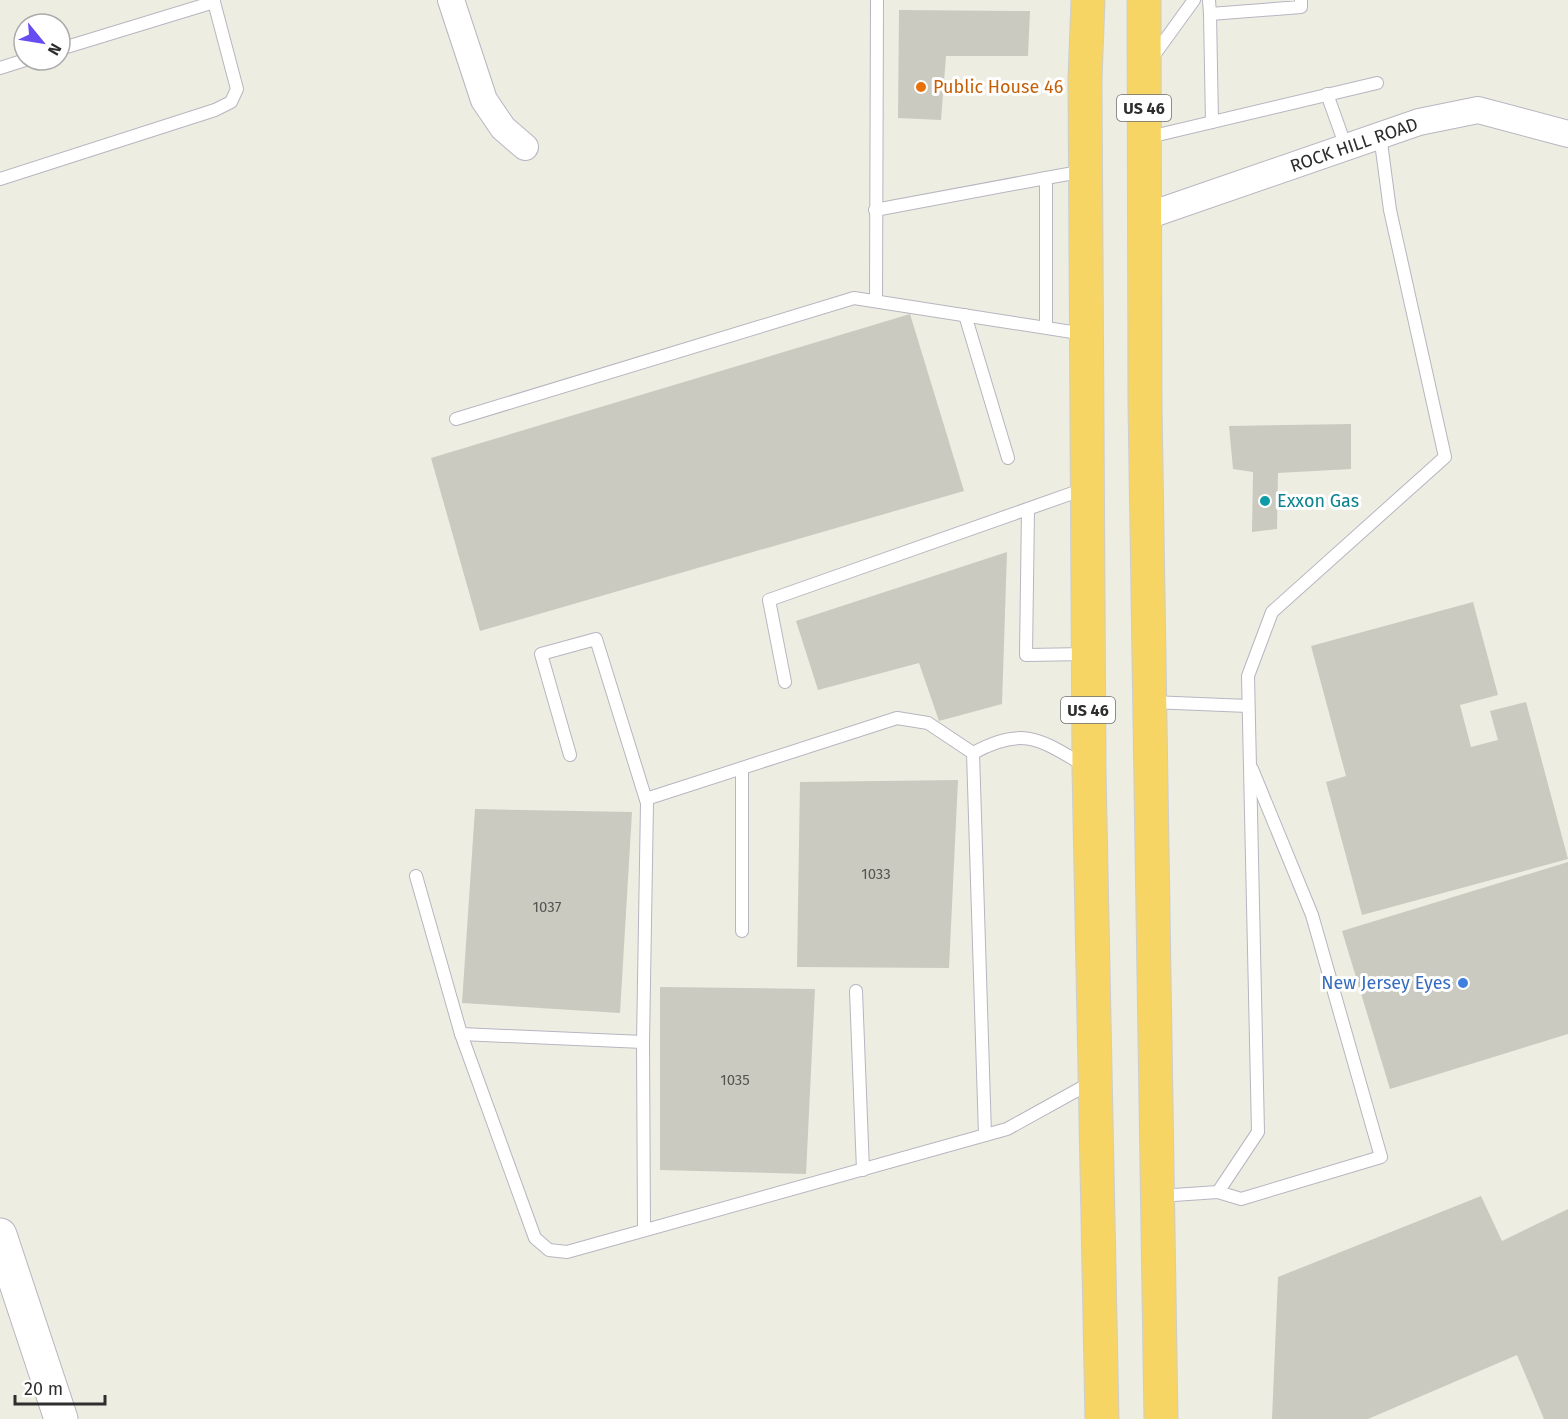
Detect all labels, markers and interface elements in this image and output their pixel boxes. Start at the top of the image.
north arrow [12,12,72,72]
text: N [44,40,65,59]
place label: Public House 46 [933,76,1063,98]
marker: Public House 46 [914,80,928,94]
road number: US 46 [1117,95,1171,121]
street label: ROCK HILL ROAD [1287,113,1421,177]
place label: Exxon Gas [1277,490,1359,512]
marker: Exxon Gas [1258,494,1272,508]
road number: US 46 [1061,697,1115,723]
house number: 1033 [861,865,891,883]
house number: 1037 [533,898,562,916]
place label: New Jersey Eyes [1321,972,1451,994]
marker: New Jersey Eyes [1456,976,1470,990]
house number: 1035 [720,1071,750,1089]
scale bar [15,1368,105,1406]
text: 20 m [24,1378,63,1400]

